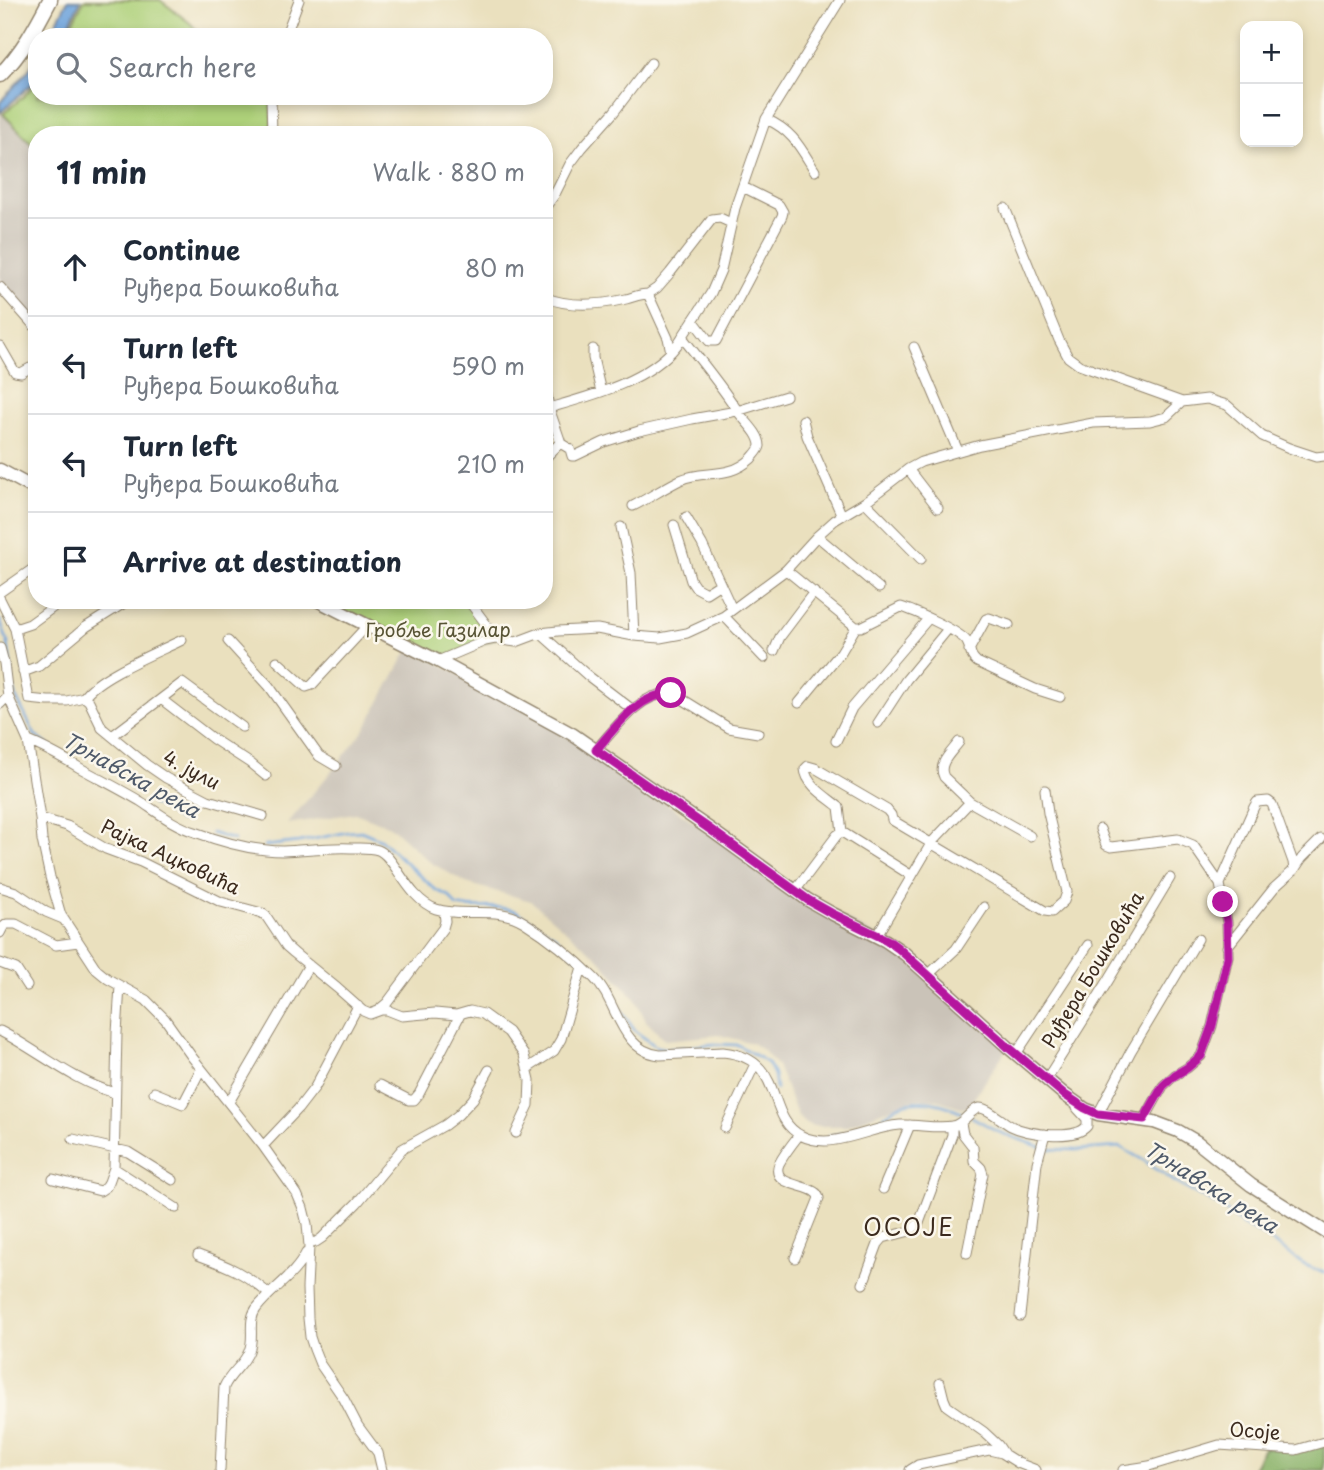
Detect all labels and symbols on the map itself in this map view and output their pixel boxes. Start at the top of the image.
park label: Гробље Газилар [365,615,511,643]
route start [655,677,686,708]
water label: Трнавска река [57,723,207,826]
street label: 4. јули [159,742,225,796]
street label: Рајка Ацковића [97,811,245,901]
street label: Руђера Бошковића [1034,885,1150,1053]
route end [1207,886,1238,917]
water label: Трнавска река [1139,1132,1286,1241]
district label: ОСОЈЕ [863,1209,955,1244]
street label: Осоје [1229,1414,1281,1446]

